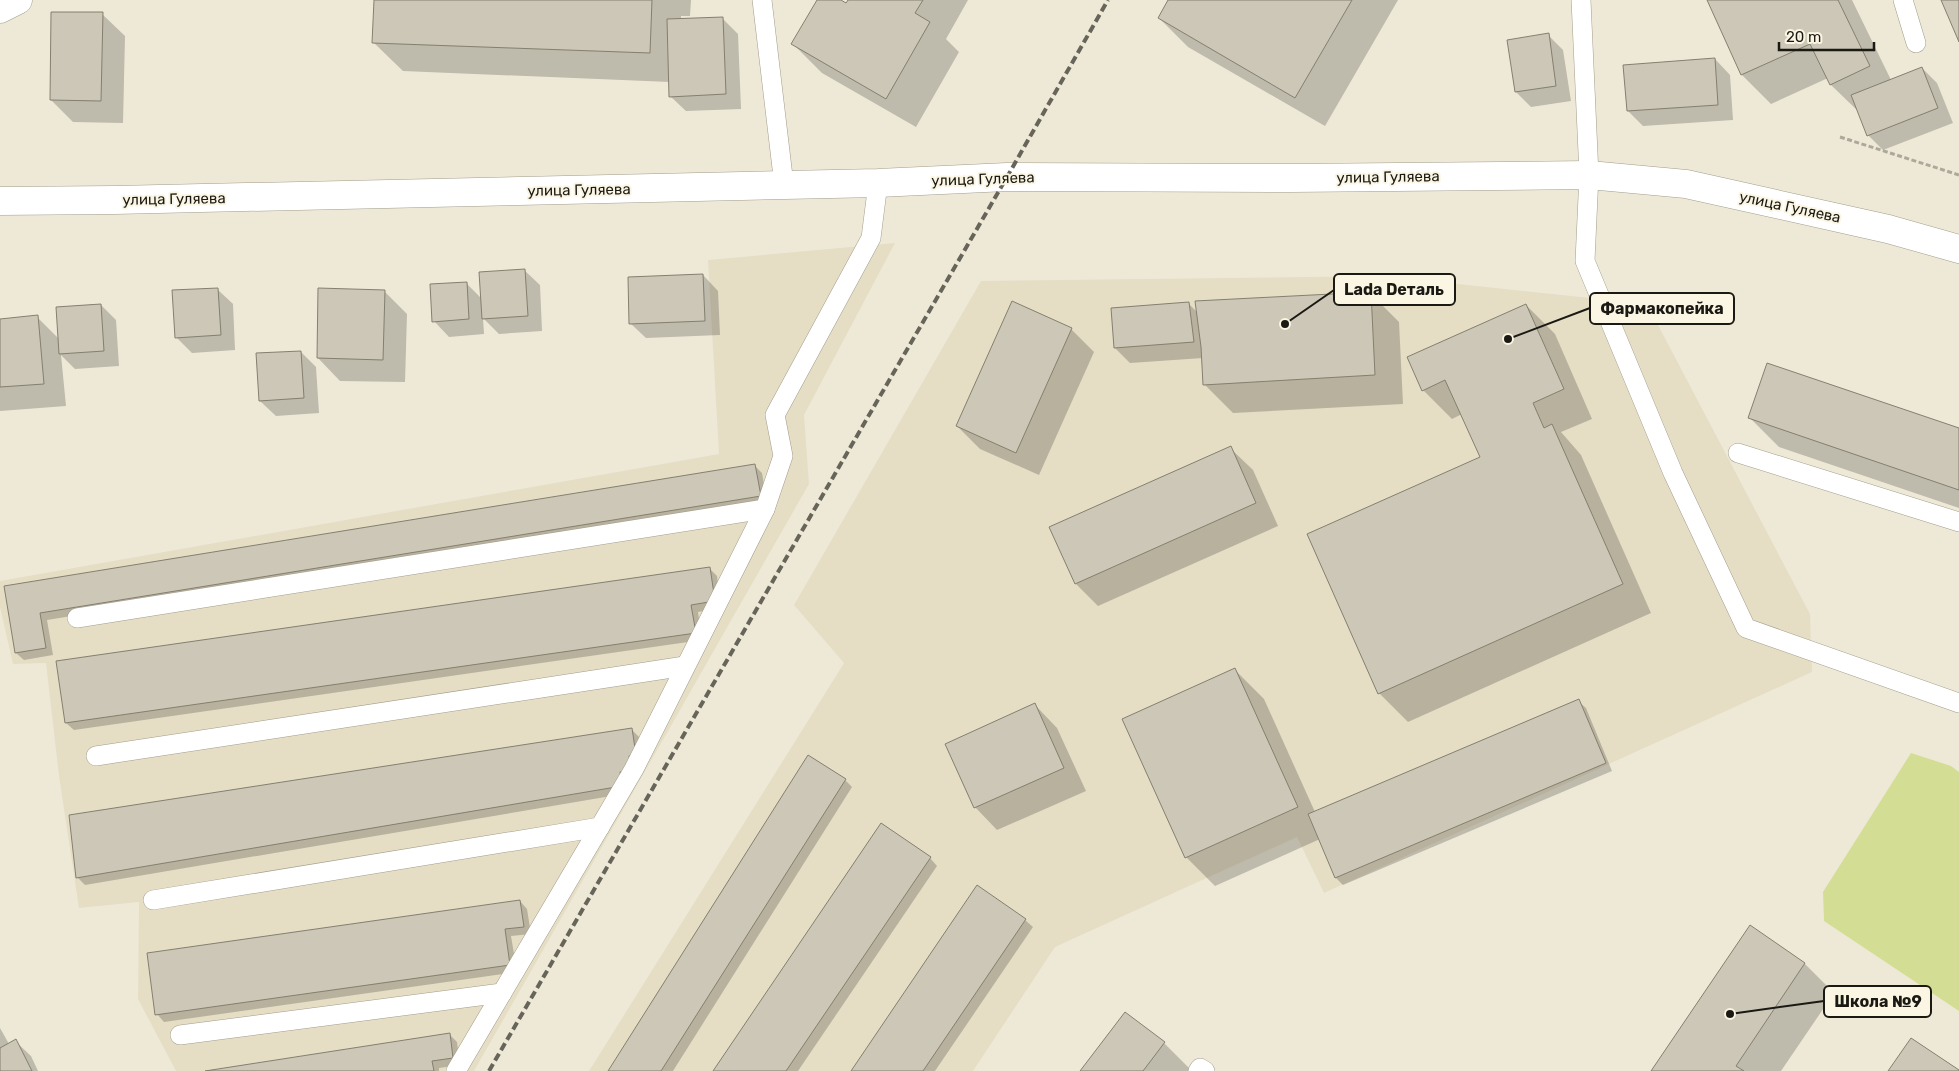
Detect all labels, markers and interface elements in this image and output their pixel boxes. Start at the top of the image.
scale bar [1779,20,1874,52]
text: 20 m [1786,28,1821,46]
street label: улица Гуляева [1336,167,1440,187]
street label: улица Гуляева [931,168,1035,190]
street label: улица Гуляева [527,180,631,200]
street label: улица Гуляева [1738,187,1842,227]
street label: улица Гуляева [122,189,226,209]
callout: Lada Dеталь [1334,274,1455,305]
text: Lada Dеталь [1344,280,1444,299]
callout: Фармакопейка [1590,293,1734,324]
text: Фармакопейка [1600,299,1724,318]
callout: Школа №9 [1824,986,1931,1017]
text: Школа №9 [1834,992,1922,1011]

